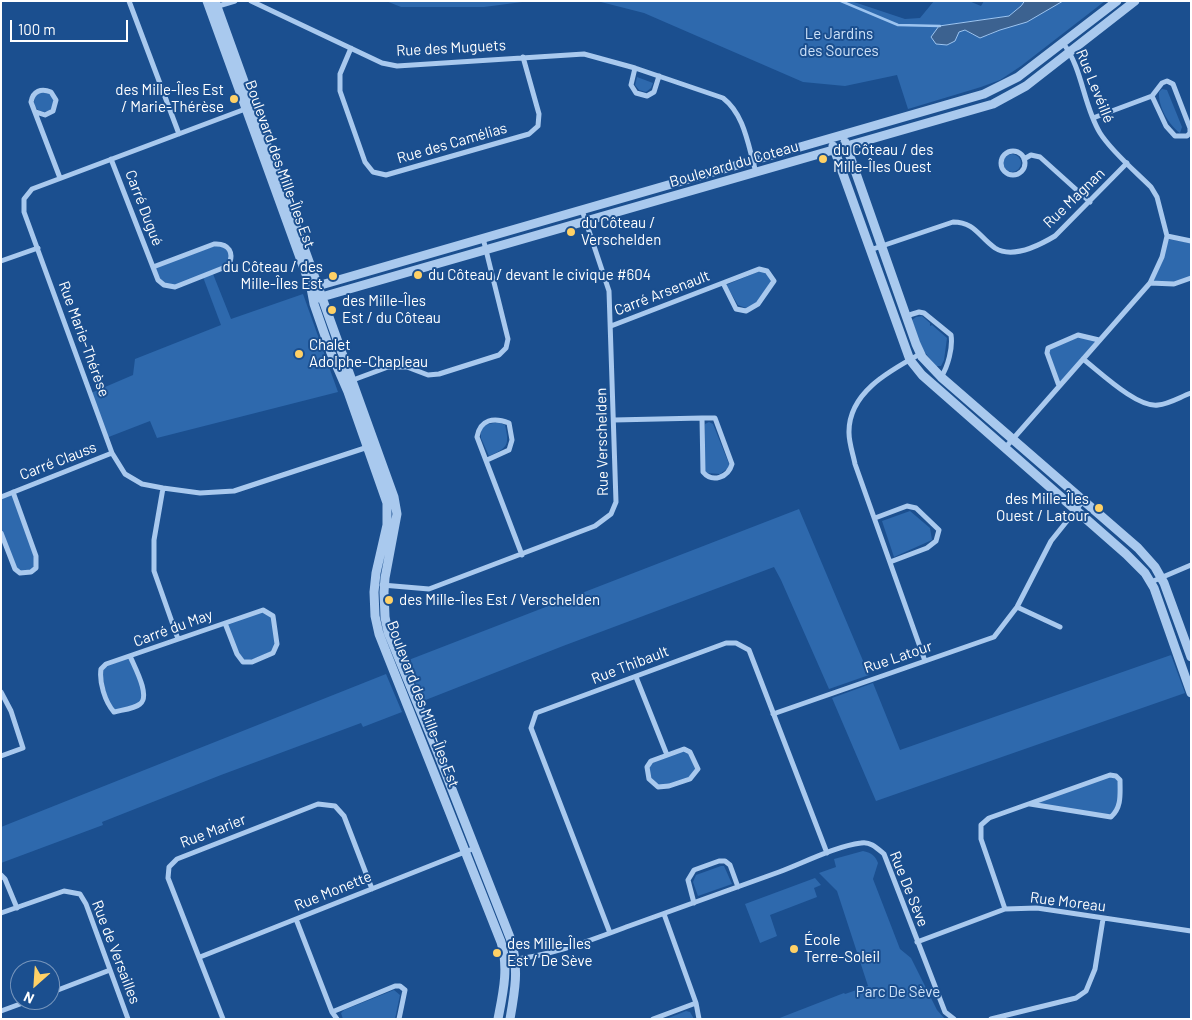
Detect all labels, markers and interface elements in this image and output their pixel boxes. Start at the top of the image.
scale bar [12,10,130,42]
text: 100 m [18,20,56,38]
park label: Le Jardins des Sources [799,25,879,60]
street label: Rue des Muguets [396,36,506,60]
street label: Rue Levéillé [1072,46,1118,126]
street label: Boulevard des Mille-Îles Est [241,78,319,250]
place label: des Mille-Îles Est / Marie-Thérèse [115,81,224,116]
marker: des Mille-Îles Est / Marie-Thérèse [228,93,240,105]
street label: Rue des Camélias [395,119,509,167]
street label: Boulevard du Coteau [667,137,801,191]
place label: du Côteau / des Mille-Îles Ouest [833,141,933,176]
marker: du Côteau / des Mille-Îles Ouest [817,153,829,165]
street label: Rue Magnan [1040,164,1108,232]
street label: Carré Dugué [121,168,167,248]
place label: du Côteau / Verschelden [581,214,661,249]
marker: du Côteau / Verschelden [565,226,577,238]
place label: du Côteau / des Mille-Îles Est [223,258,323,293]
place label: du Côteau / devant le civique #604 [428,266,651,284]
street label: Carré Arsenault [612,267,712,319]
marker: du Côteau / devant le civique #604 [412,269,424,281]
marker: du Côteau / des Mille-Îles Est [327,270,339,282]
street label: Rue Marie-Thérèse [55,279,113,399]
place label: des Mille-Îles Est / du Côteau [342,292,441,327]
marker: des Mille-Îles Est / du Côteau [326,304,338,316]
place label: Chalet Adolphe-Chapleau [309,336,428,371]
marker: Chalet Adolphe-Chapleau [293,348,305,360]
street label: Rue Verschelden [592,388,612,496]
street label: Carré Clauss [17,438,99,484]
place label: des Mille-Îles Ouest / Latour [996,490,1089,525]
marker: des Mille-Îles Ouest / Latour [1093,502,1105,514]
place label: des Mille-Îles Est / Verschelden [399,591,600,609]
marker: des Mille-Îles Est / Verschelden [383,594,395,606]
street label: Carré du May [131,605,215,651]
street label: Boulevard des Mille-Îles Est [383,618,463,790]
street label: Rue Latour [861,637,935,677]
street label: Rue Thibault [589,642,671,688]
street label: Rue Marier [177,810,249,852]
street label: Rue De Sève [886,849,932,929]
street label: Rue Monette [292,867,374,915]
street label: Rue Moreau [1029,888,1107,916]
street label: Rue de Versailles [88,898,144,1006]
place label: École Terre-Soleil [804,931,880,966]
place label: des Mille-Îles Est / De Sève [507,935,592,970]
marker: École Terre-Soleil [788,943,800,955]
marker: des Mille-Îles Est / De Sève [491,947,503,959]
north arrow [10,960,60,1010]
park label: Parc De Sève [856,983,940,1001]
text: N [21,988,37,1008]

